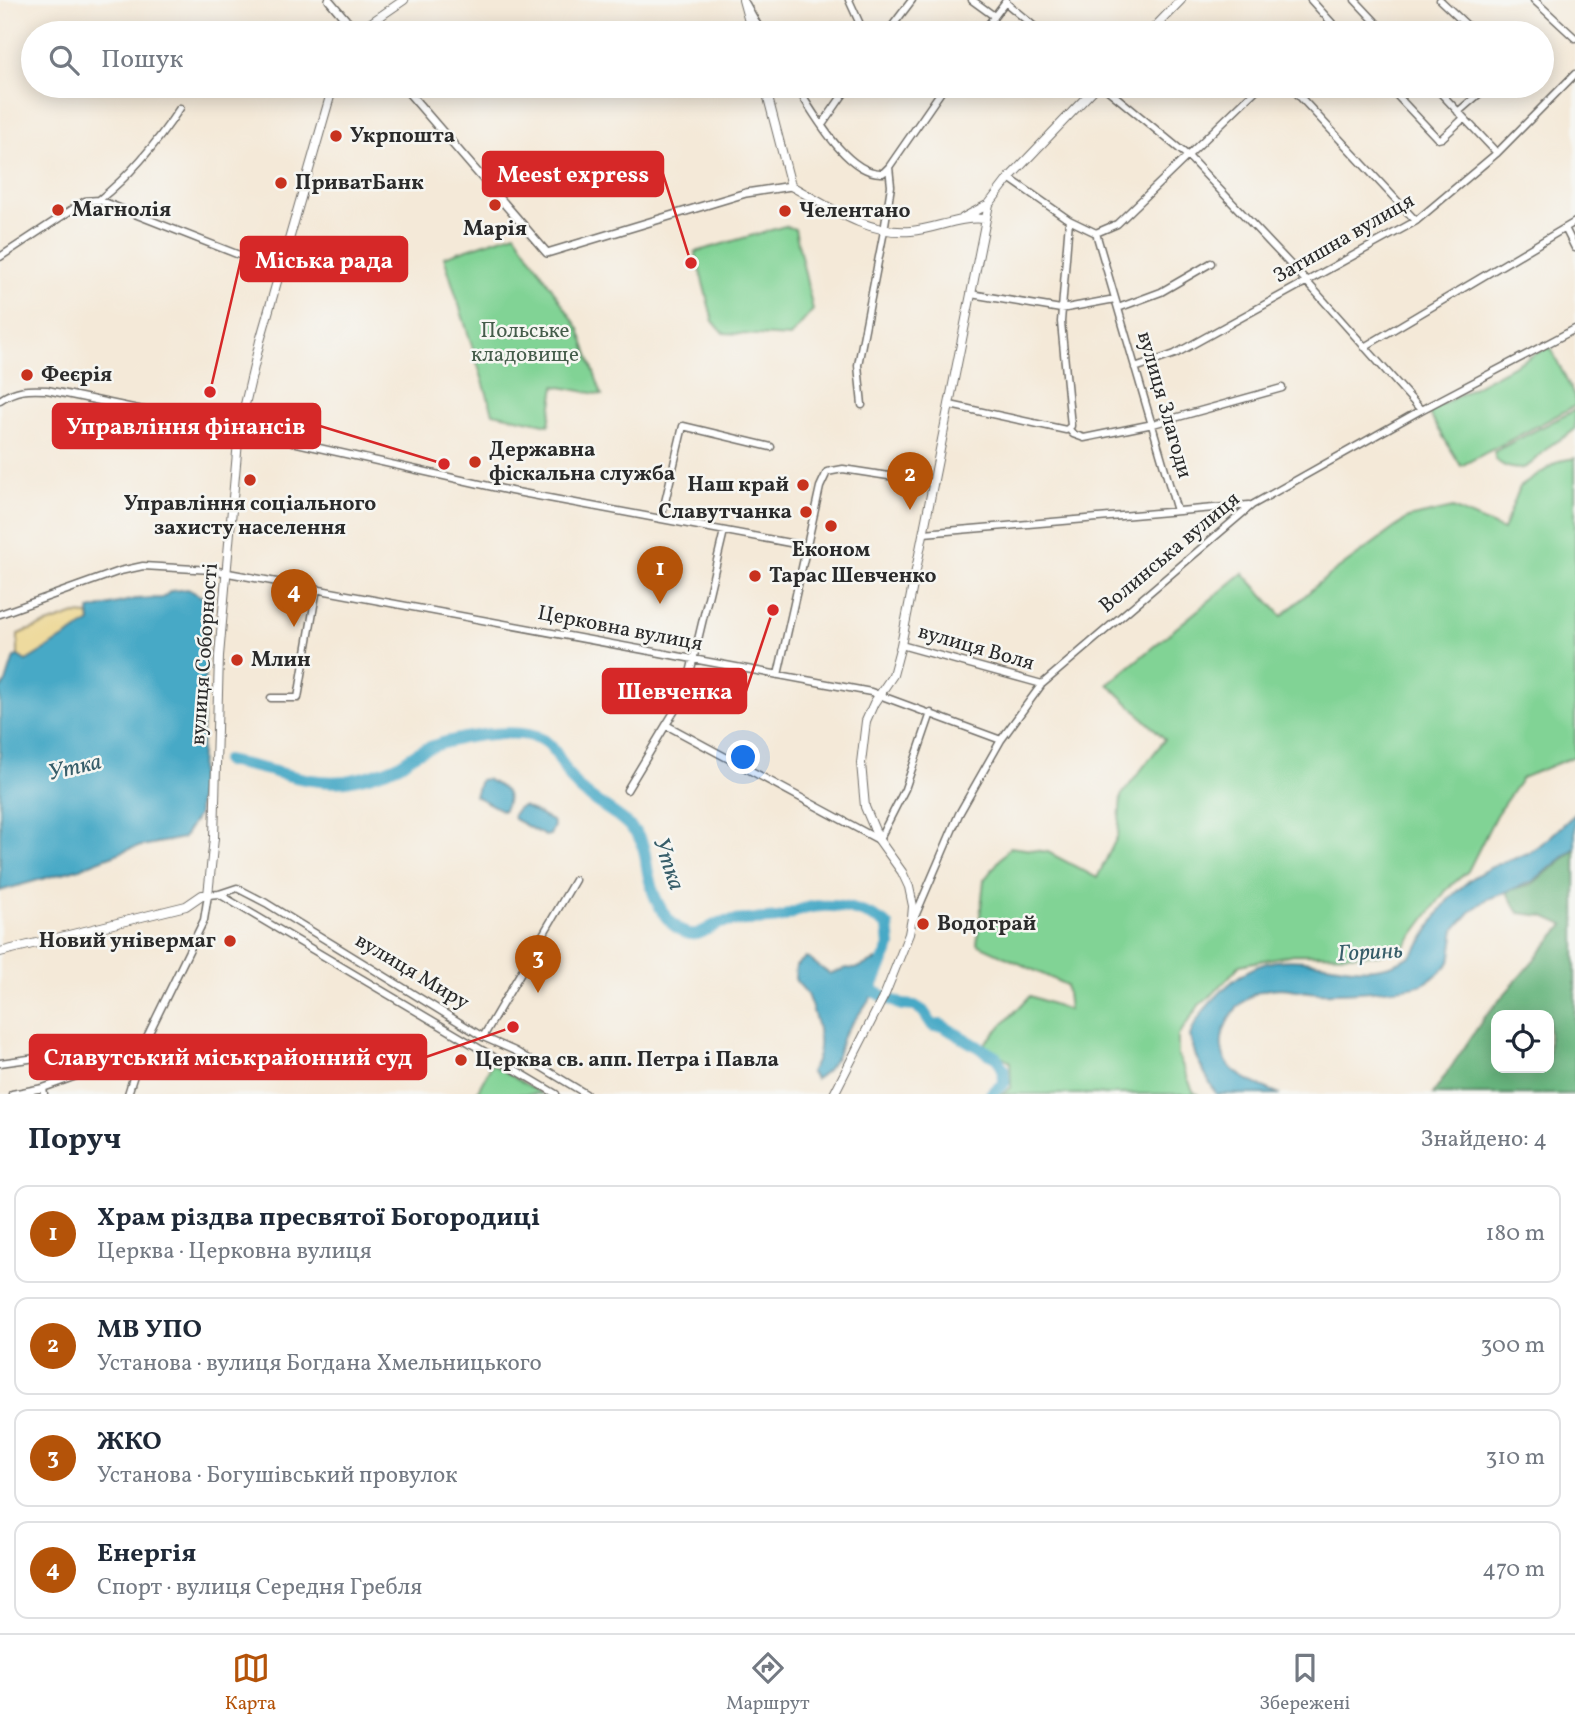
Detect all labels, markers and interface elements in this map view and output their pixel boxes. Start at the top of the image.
search box [21,21,1554,98]
icon: search [45,41,83,79]
text: Пошук [101,42,183,78]
place label: Укрпошта [350,122,455,151]
marker: Укрпошта [328,128,344,144]
callout: Meest express [483,152,663,196]
text: Meest express [497,160,649,192]
place label: ПриватБанк [295,169,424,198]
marker: ПриватБанк [273,175,289,191]
street label: Затишна вулиця [1268,187,1420,291]
place label: Магнолія [72,196,171,225]
marker: Марія [487,197,503,213]
place label: Челентано [799,197,911,226]
marker: Магнолія [50,202,66,218]
marker: Челентано [777,203,793,219]
place label: Марія [463,215,527,244]
callout: Міська рада [241,237,407,281]
text: Міська рада [255,246,393,278]
park label: Польське кладовище [471,317,579,370]
street label: вулиця Злагоди [1129,328,1199,482]
place label: Феєрія [41,361,112,390]
marker: Феєрія [19,367,35,383]
callout: Управління фінансів [53,404,320,448]
text: Управління фінансів [67,412,305,444]
place label: Державна фіскальна служба [489,436,675,489]
pin: 2 [887,452,933,510]
marker: Державна фіскальна служба [467,454,483,470]
place label: Наш край [688,471,789,500]
marker: Управління соціального захисту населення [242,472,258,488]
marker: Наш край [795,477,811,493]
street label: Волинська вулиця [1093,485,1247,621]
place label: Управління соціального захисту населення [124,490,376,543]
place label: Славутчанка [658,498,792,527]
marker: Славутчанка [798,504,814,520]
marker: Економ [823,518,839,534]
place label: Економ [792,536,871,565]
pin: 1 [637,546,683,604]
street label: вулиця Соборності [184,562,226,746]
place label: Тарас Шевченко [769,562,937,591]
marker: Тарас Шевченко [747,568,763,584]
pin: 4 [271,569,317,627]
street label: Церковна вулиця [535,599,705,659]
street label: вулиця Воля [915,618,1038,678]
place label: Млин [251,646,311,675]
marker: Млин [229,652,245,668]
callout: Шевченка [603,669,746,713]
text: Шевченка [617,677,733,709]
your location [726,740,760,774]
water label: Утка [45,746,105,790]
water label: Утка [644,833,692,895]
place label: Водограй [937,910,1036,939]
marker: Водограй [915,916,931,932]
street label: вулиця Миру [349,926,475,1018]
place label: Новий універмаг [39,927,216,956]
marker: Новий універмаг [222,933,238,949]
pin: 3 [515,935,561,993]
water label: Горинь [1337,935,1404,971]
map controls [1491,1010,1554,1073]
button: locate [1491,1010,1554,1073]
callout: Славутський міськрайонний суд [30,1035,426,1079]
text: Славутський міськрайонний суд [44,1043,412,1075]
place label: Церква св. апп. Петра і Павла [475,1046,779,1075]
marker: Церква св. апп. Петра і Павла [453,1052,469,1068]
text: Поруч [28,1119,121,1161]
text: Знайдено: 4 [1420,1124,1547,1156]
text: Храм різдва пресвятої Богородиці [97,1200,540,1236]
text: 1 [48,1218,58,1250]
text: 180 m [1486,1218,1545,1250]
text: Церква · Церковна вулиця [97,1236,372,1268]
text: МВ УПО [97,1312,202,1348]
text: 2 [47,1330,59,1362]
text: 300 m [1481,1330,1545,1362]
text: Установа · вулиця Богдана Хмельницького [97,1348,542,1380]
text: ЖКО [97,1424,162,1460]
text: 3 [47,1442,59,1474]
text: 310 m [1485,1442,1545,1474]
text: Установа · Богушівський провулок [97,1460,457,1492]
text: Енергія [97,1536,196,1572]
text: 4 [46,1554,60,1586]
text: 470 m [1482,1554,1545,1586]
text: Спорт · вулиця Середня Гребля [97,1572,422,1604]
tab: Карта [225,1649,276,1717]
tab: Маршрут [726,1649,810,1717]
tab: Збережені [1259,1649,1350,1717]

